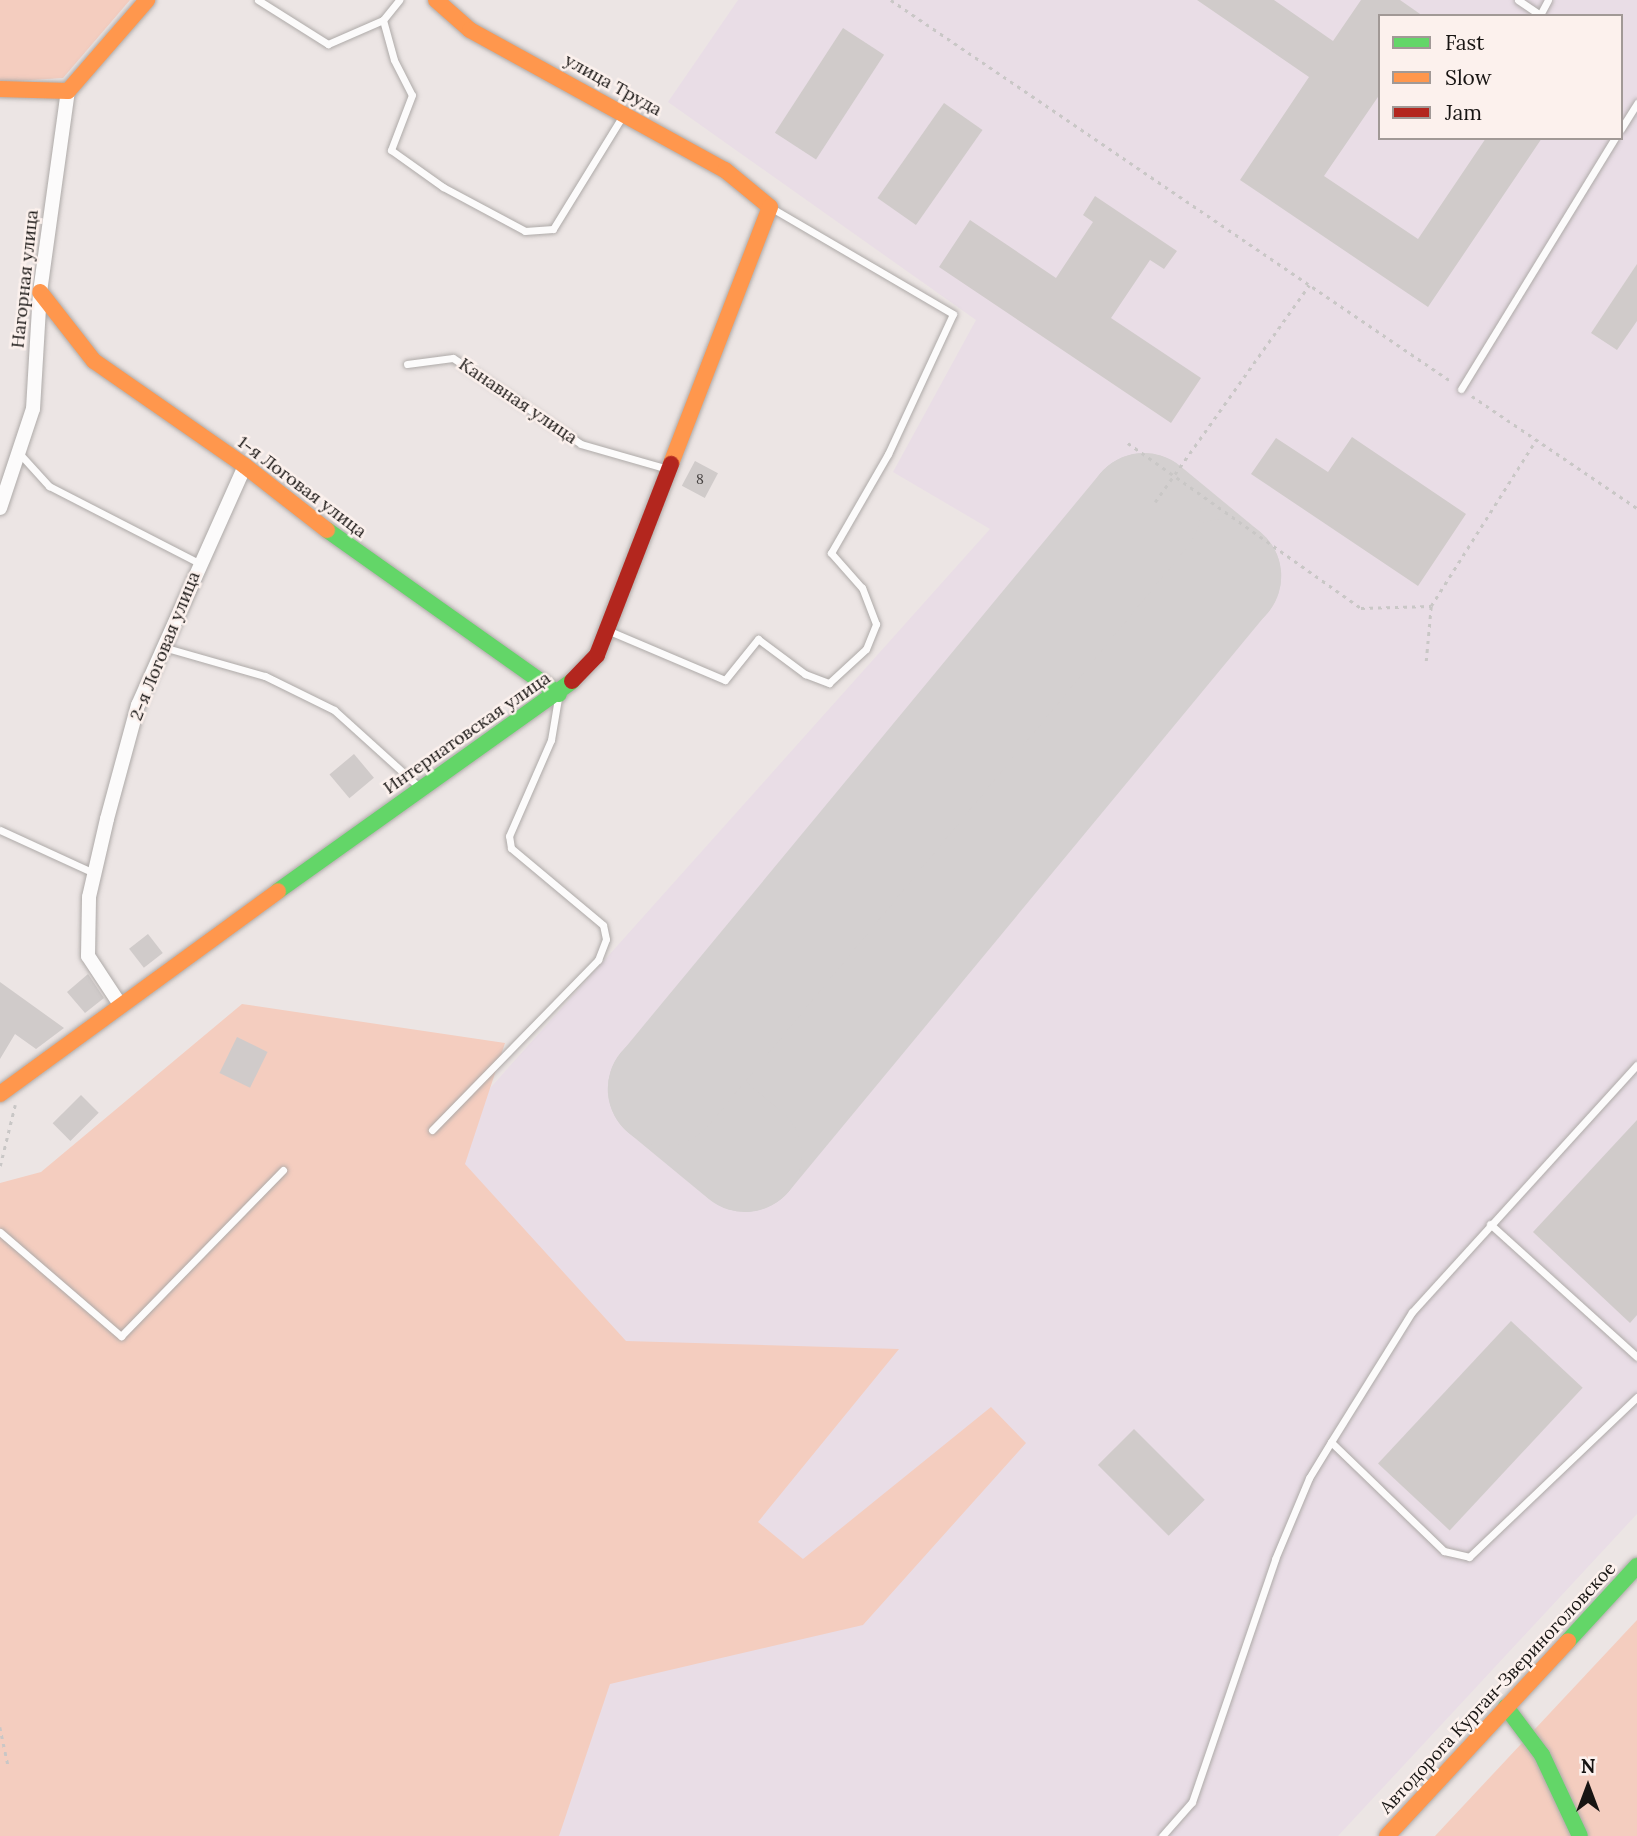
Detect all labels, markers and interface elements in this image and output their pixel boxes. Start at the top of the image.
legend [1378,14,1623,140]
text: Fast [1445,29,1484,56]
street label: улица Труда [561,49,665,121]
text: Slow [1445,64,1492,91]
text: Jam [1445,99,1482,126]
street label: Нагорная улица [7,209,43,349]
street label: Канавная улица [455,353,581,449]
street label: 1-я Логовая улица [233,432,371,542]
house number: 8 [696,471,704,487]
street label: 2-я Логовая улица [125,568,205,724]
street label: Интернатовская улица [379,667,555,799]
street label: Автодорога Курган-Звериноголовское [1376,1558,1620,1818]
north arrow [1553,1752,1623,1822]
text: N [1581,1754,1595,1778]

